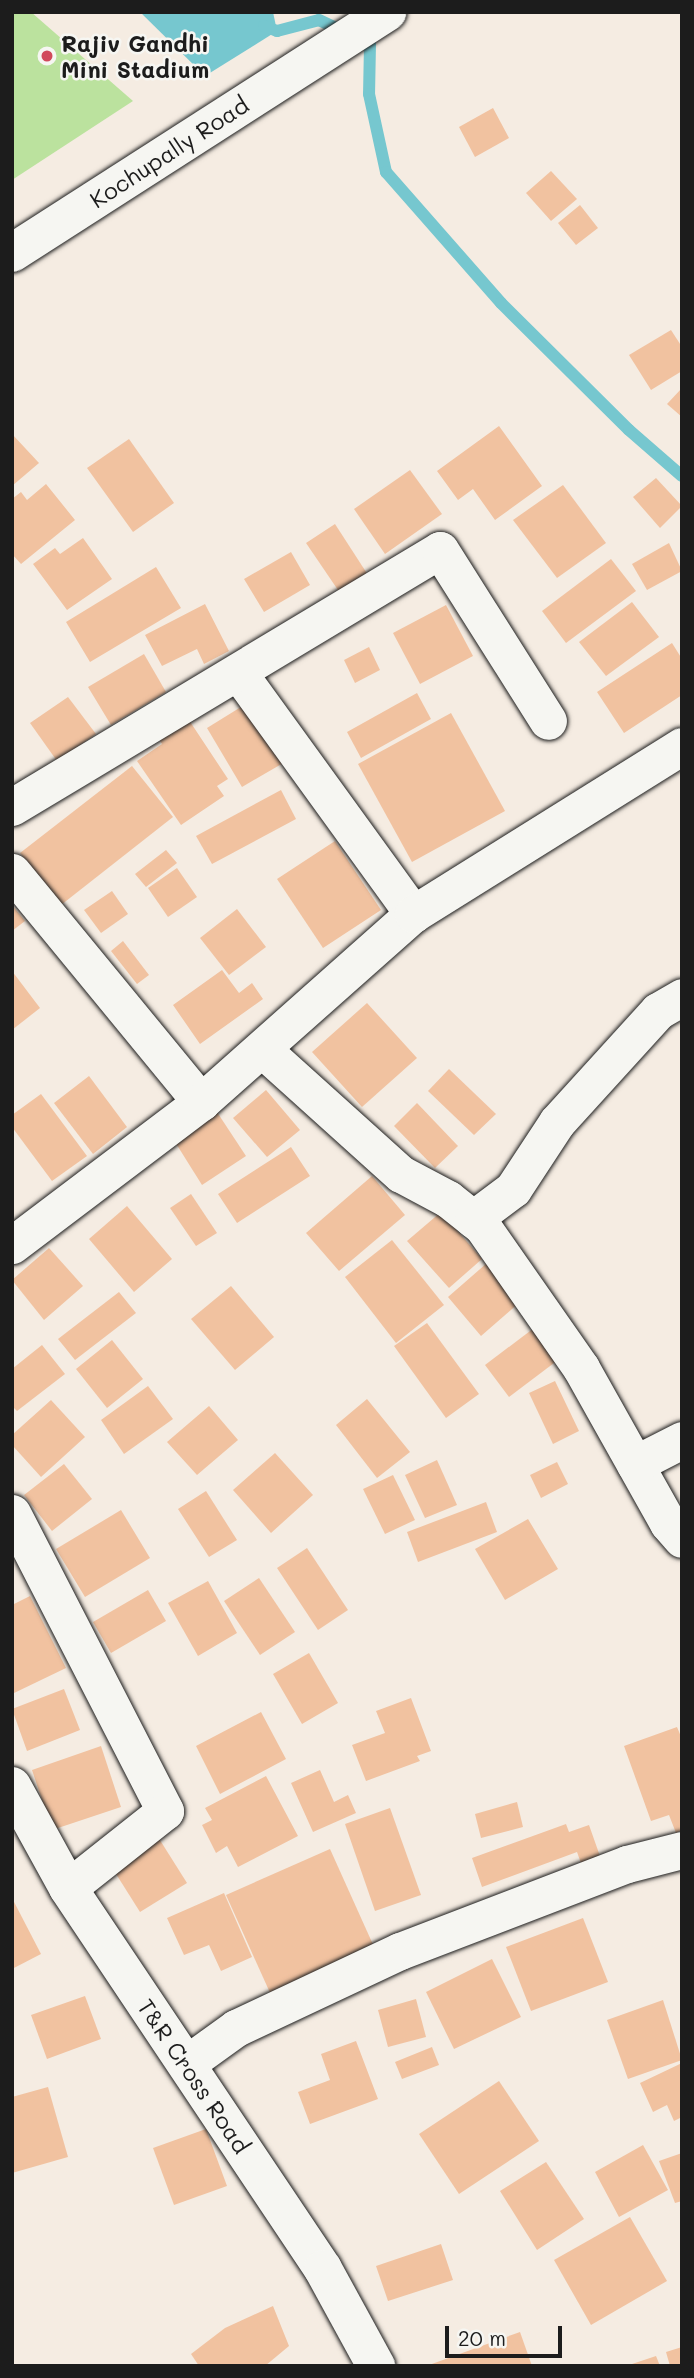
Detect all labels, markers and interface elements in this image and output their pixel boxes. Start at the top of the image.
place label: Rajiv Gandhi Mini Stadium [61,29,209,83]
marker: Rajiv Gandhi Mini Stadium [39,48,55,64]
street label: Kochupally Road [85,90,253,214]
street label: T&R Cross Road [132,1994,256,2158]
scale bar [449,2312,566,2356]
text: 20 m [458,2324,506,2351]

